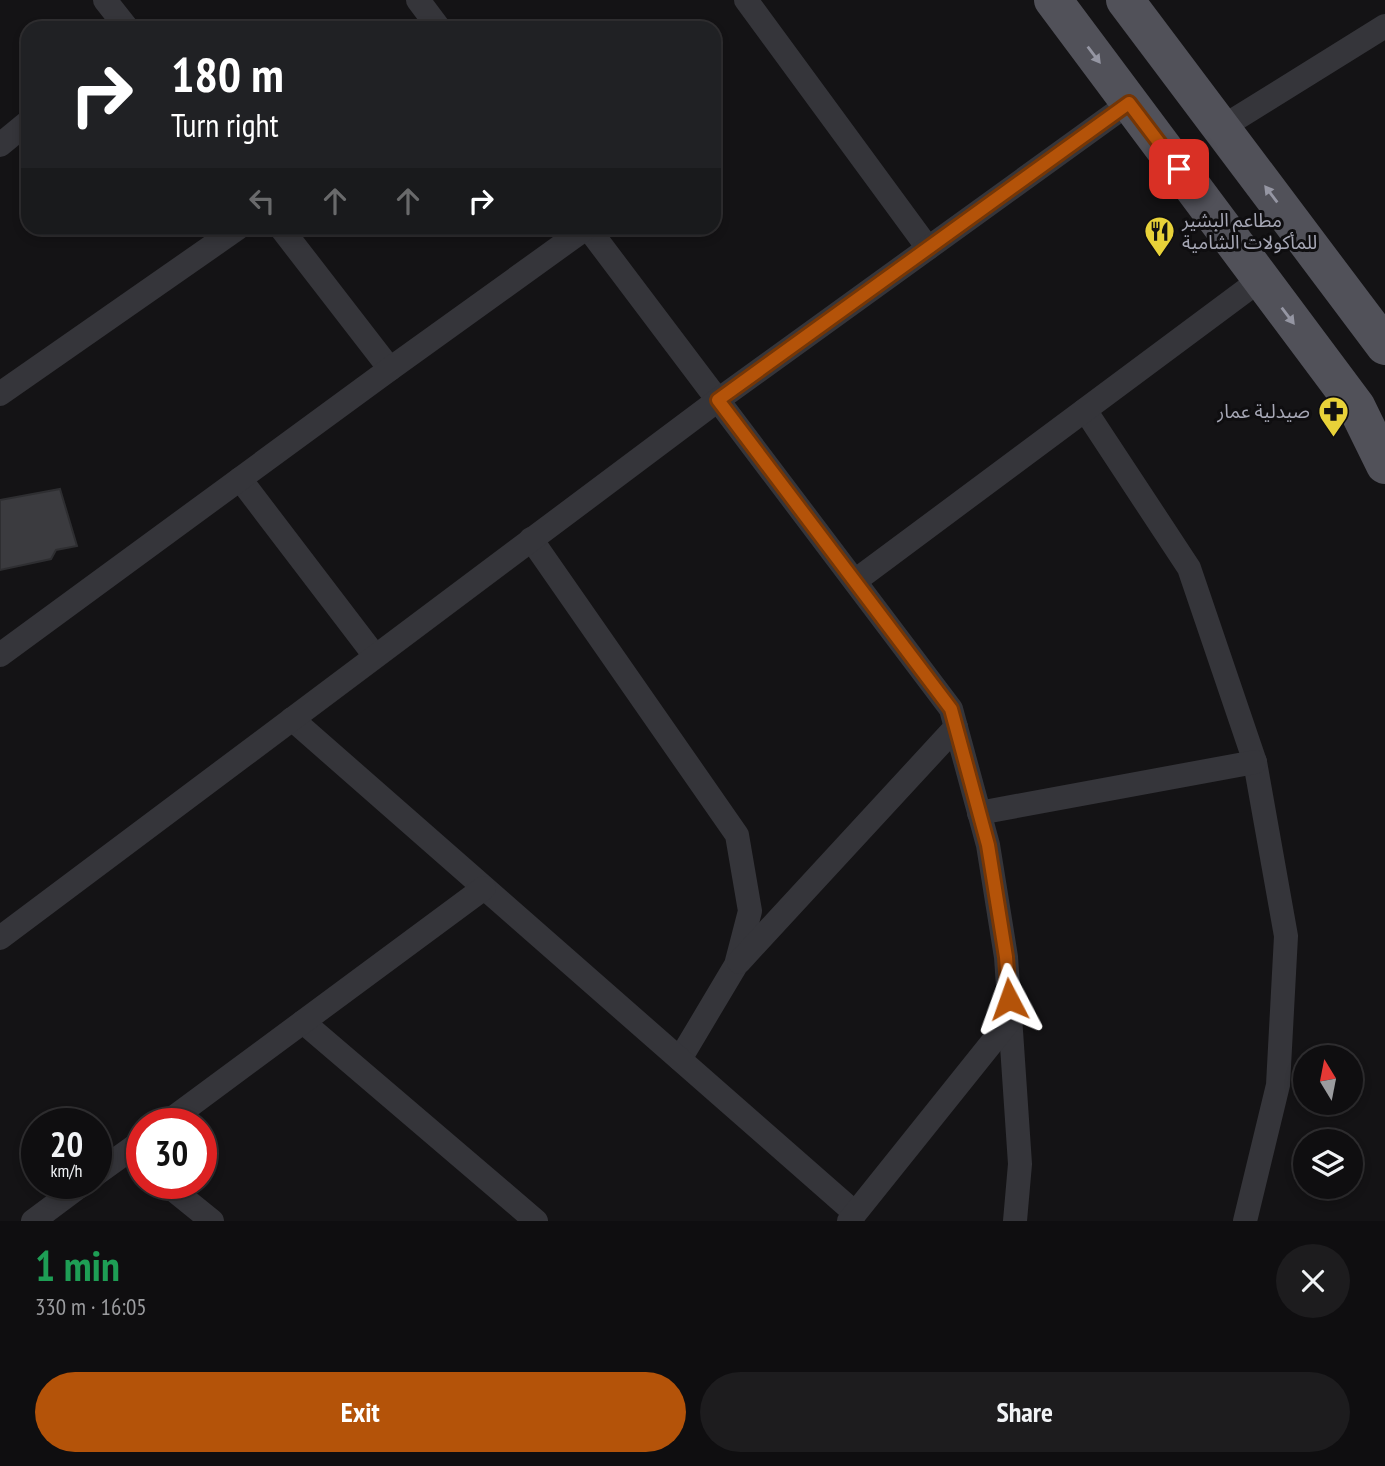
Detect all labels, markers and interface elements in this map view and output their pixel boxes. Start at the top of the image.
text: 180 m [171,42,284,106]
one-way arrow [1086,46,1100,64]
icon: right [56,49,147,140]
text: Turn right [171,104,279,146]
pin [1149,139,1209,199]
icon: arrive [1160,150,1198,188]
icon: left [243,182,281,220]
icon: ahead [316,182,354,220]
icon: ahead [389,182,427,220]
icon: right [462,182,500,220]
one-way arrow [1264,185,1278,203]
place label: مطاعم البشير للمأكولات الشامية [1181,208,1317,254]
restaurant icon: مطاعم البشير للمأكولات الشامية [1142,214,1176,258]
one-way arrow [1281,307,1295,325]
pharmacy icon: صيدلية عمار [1316,394,1350,438]
place label: صيدلية عمار [1216,399,1310,423]
position arrow [972,962,1046,1036]
north arrow [1293,1045,1363,1115]
map controls [1293,1045,1363,1199]
speed limit sign: 30 [126,1108,217,1199]
text: 20 [50,1121,83,1167]
button: layers [1293,1129,1363,1199]
text: km/h [51,1159,82,1182]
text: 1 min [35,1238,120,1293]
button: close [1276,1244,1350,1318]
text: 330 m · 16:05 [35,1292,147,1321]
button: Exit [35,1372,686,1452]
button: Share [700,1372,1350,1452]

